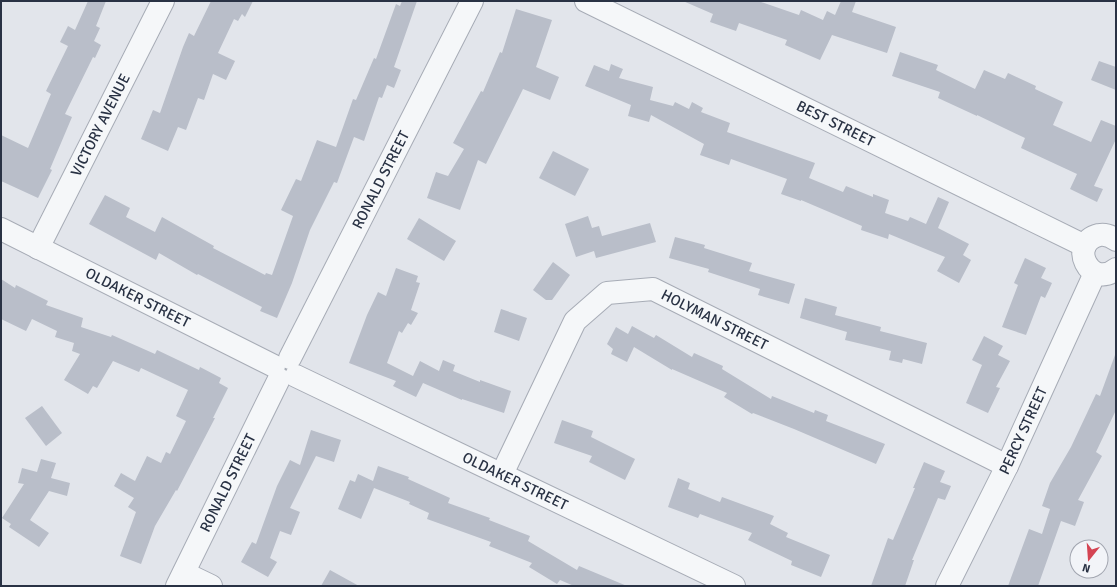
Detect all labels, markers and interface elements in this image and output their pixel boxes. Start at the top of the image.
street label: VICTORY AVENUE [67,71,134,179]
street label: BEST STREET [793,97,878,151]
street label: RONALD STREET [348,127,414,232]
street label: OLDAKER STREET [82,264,194,332]
street label: HOLYMAN STREET [658,286,771,354]
street label: PERCY STREET [995,383,1051,478]
street label: RONALD STREET [196,430,260,535]
street label: OLDAKER STREET [459,448,571,514]
north arrow [1069,539,1109,579]
text: N [1081,561,1092,575]

